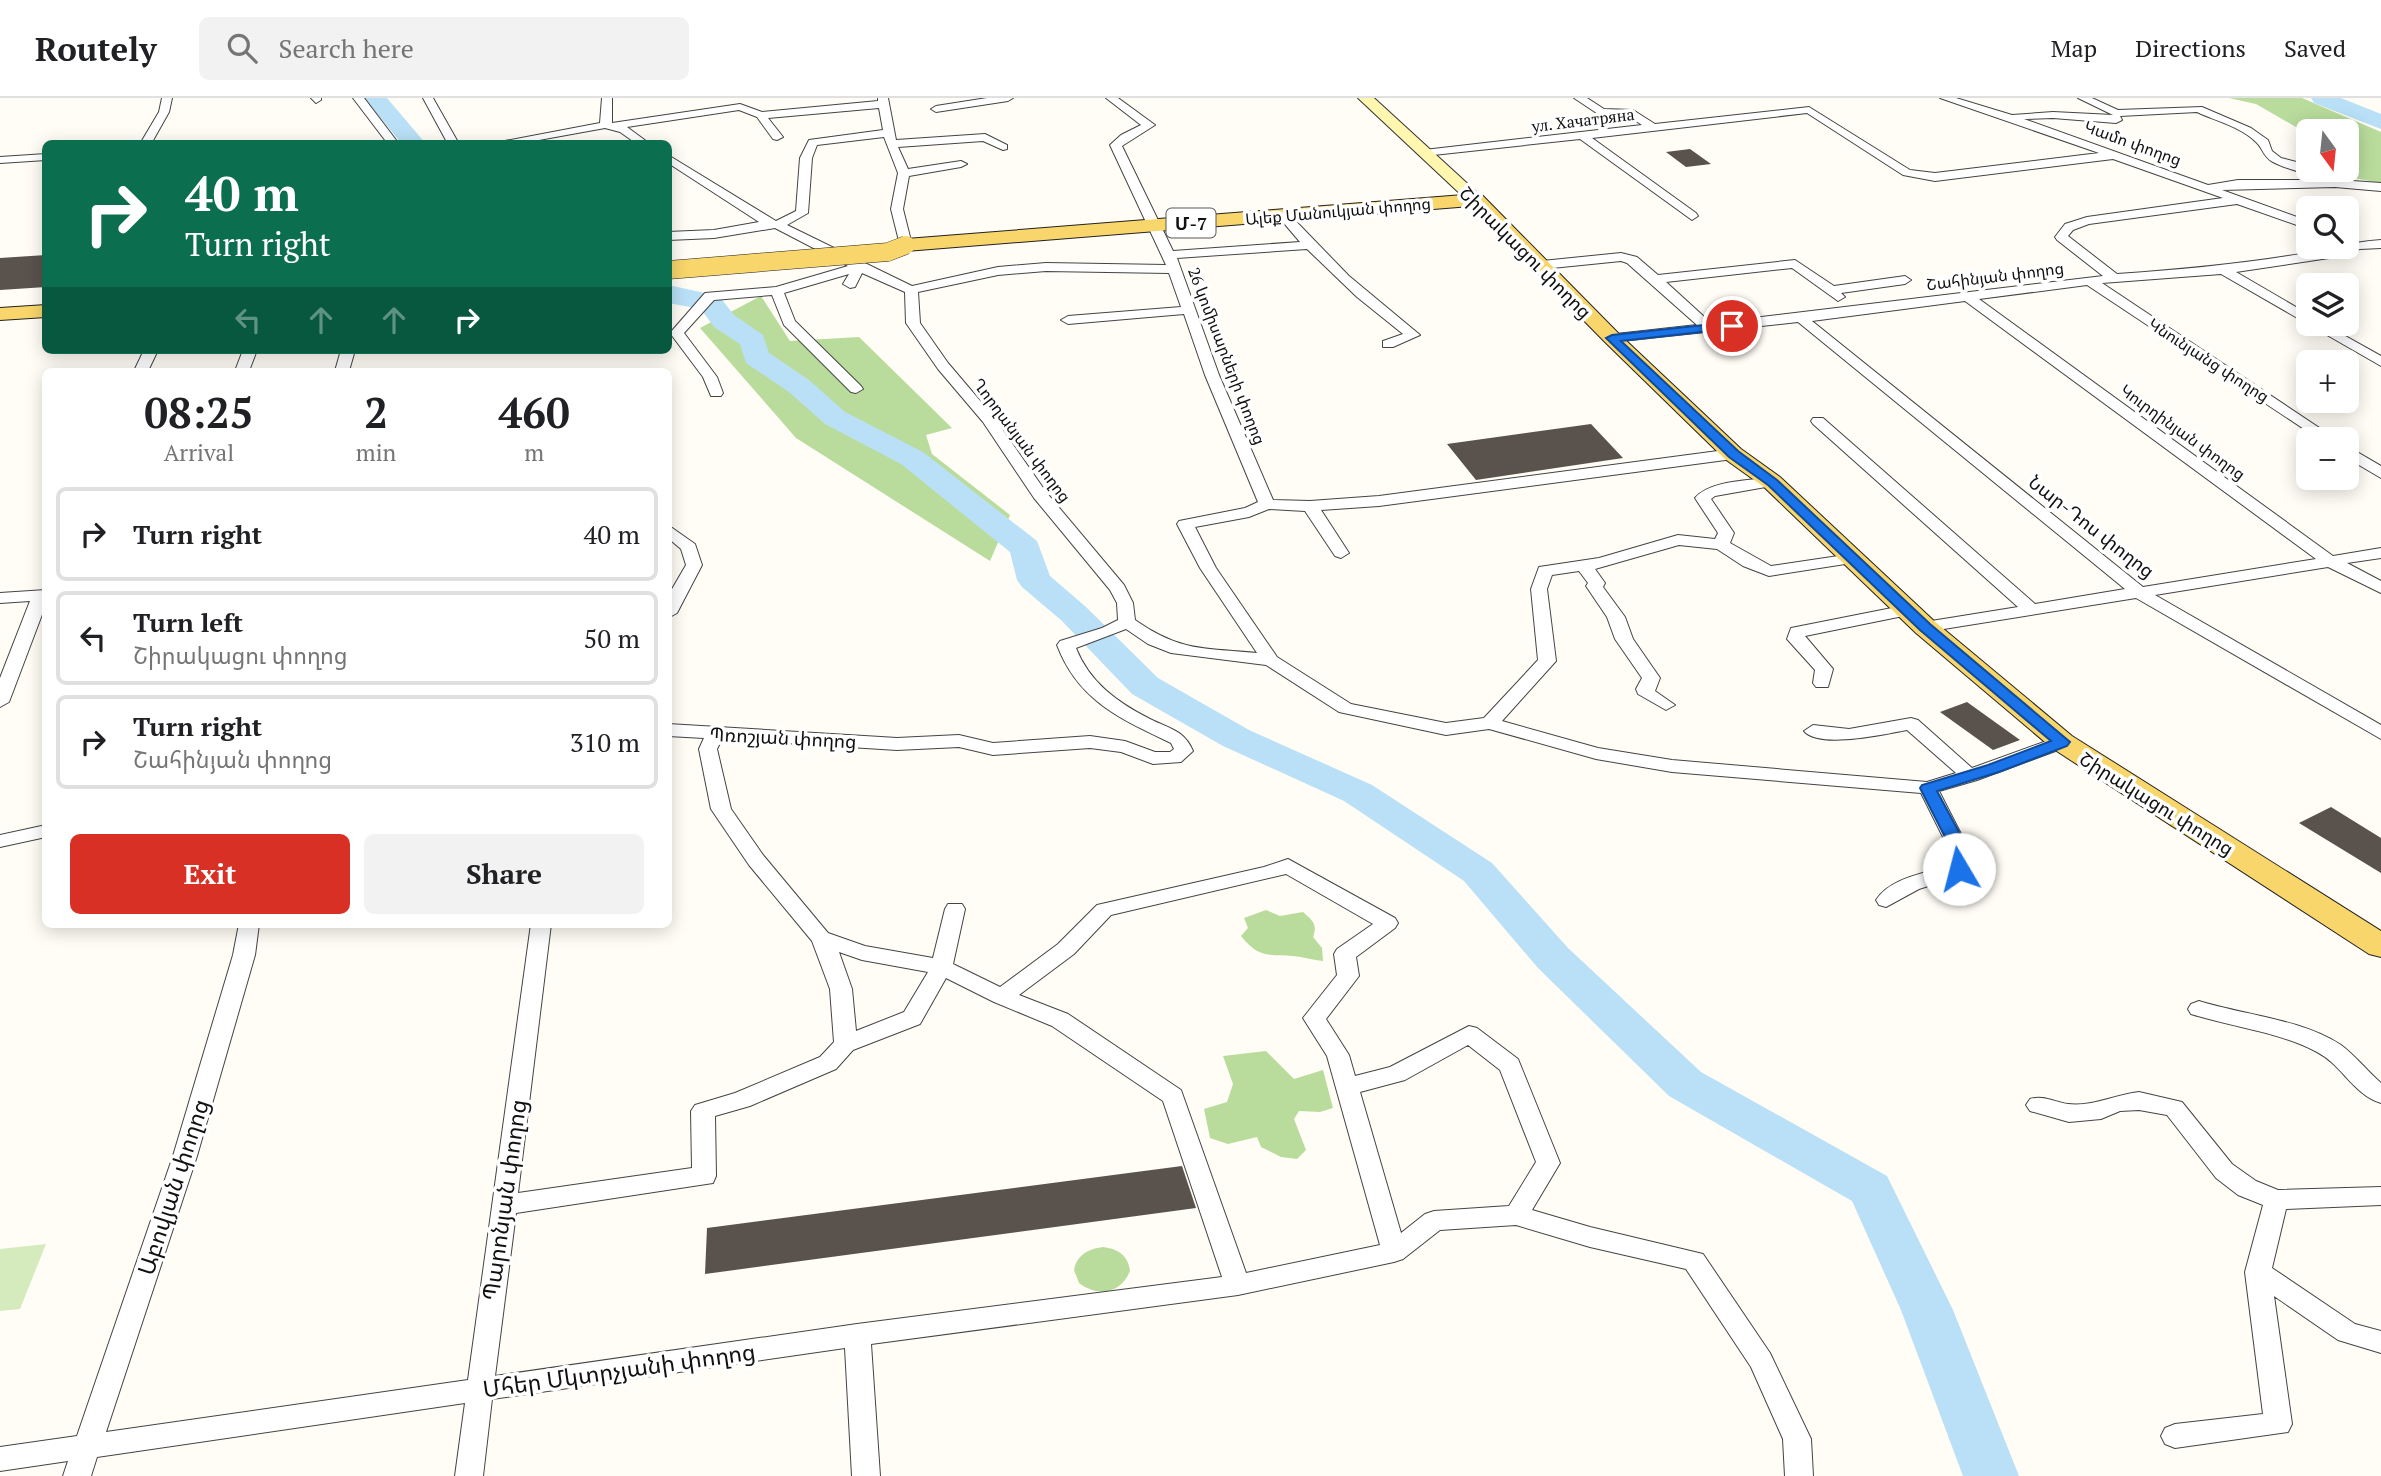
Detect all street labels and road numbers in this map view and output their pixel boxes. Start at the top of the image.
street label: ул. Хачатряна [1529,103,1636,137]
street label: Կամո փողոց [2081,115,2185,171]
street label: Շիրակացու փողոց [1454,180,1598,324]
street label: Ալեք Մանուկյան փողոց [1244,192,1432,230]
road number: Մ-7 [1166,208,1216,238]
street label: Շահինյան փողոց [1925,257,2065,295]
street label: 26 կոմիսարների փողոց [1183,264,1271,448]
street label: Կնունյանց փողոց [2144,313,2274,407]
street label: Ղորղանյան փողոց [968,373,1076,507]
street label: Կուրղինյան փողոց [2116,379,2250,485]
street label: Նար-Դոս փողոց [2024,469,2160,583]
street label: Պռոշյան փողոց [709,721,857,753]
street label: Շիրակացու փողոց [2075,745,2239,861]
street label: Աբովյան փողոց [130,1095,216,1279]
street label: Պարոնյան փողոց [475,1097,533,1303]
street label: Մհեր Մկտրչյանի փողոց [481,1335,757,1405]

